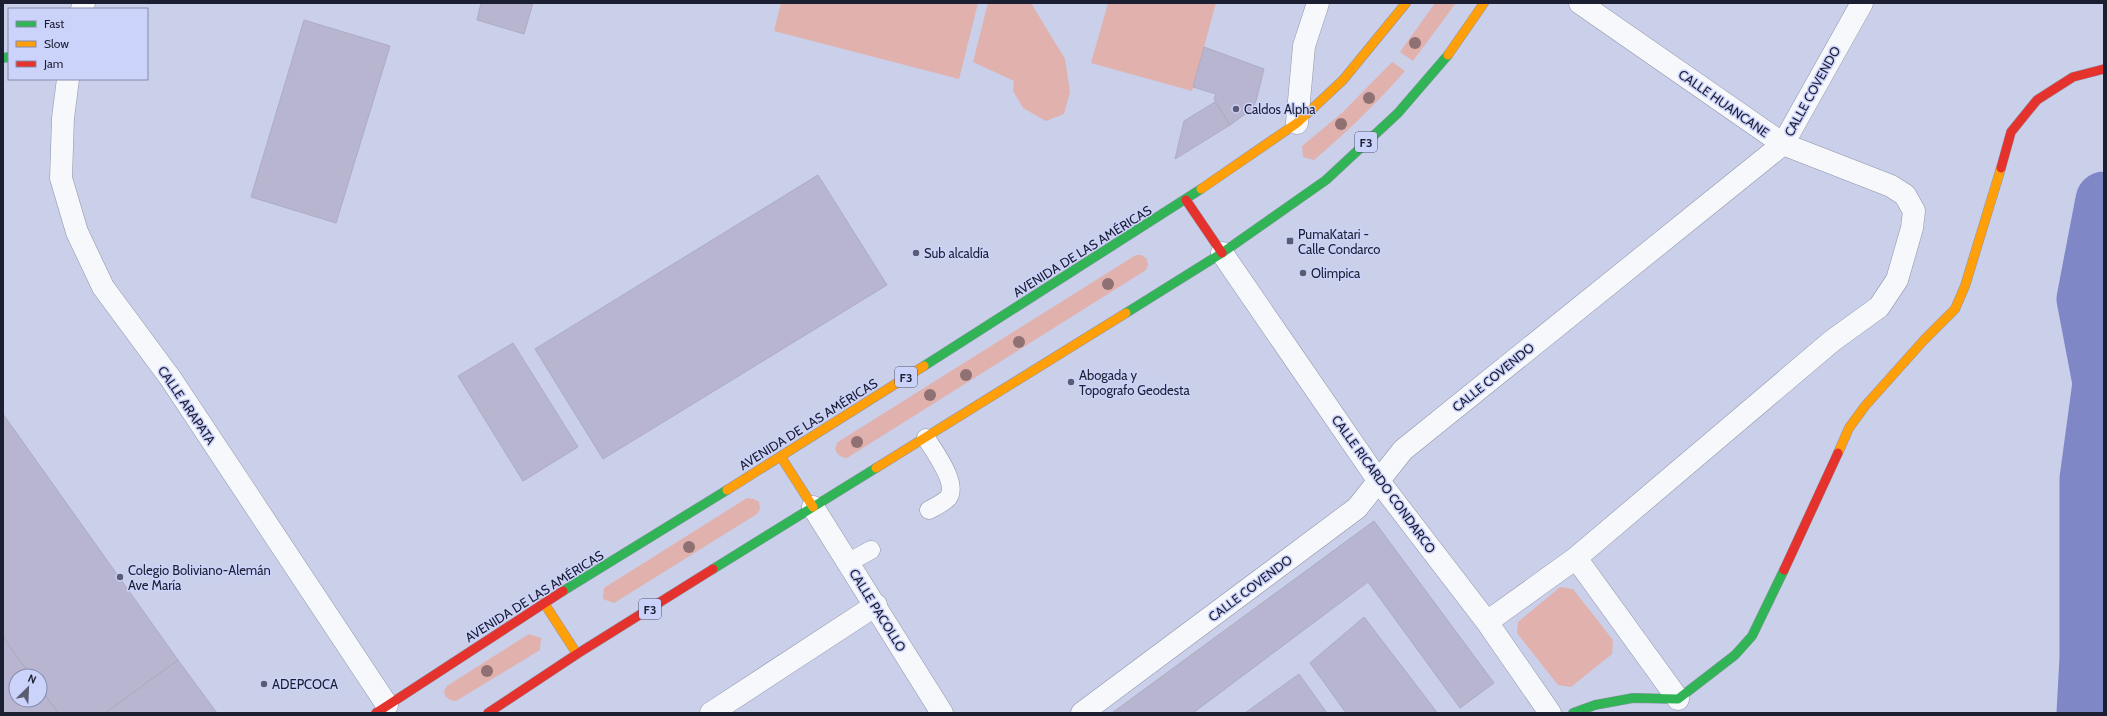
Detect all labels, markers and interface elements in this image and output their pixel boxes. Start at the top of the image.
legend [8,8,148,80]
text: Fast [44,16,64,31]
text: Slow [44,36,69,51]
street label: CALLE COVENDO [1781,43,1843,139]
text: Jam [43,56,63,71]
street label: CALLE HUANCANE [1676,66,1772,140]
place label: Caldos Alpha [1244,101,1316,117]
marker: Caldos Alpha [1231,104,1241,114]
road number: F3 [1355,132,1377,152]
street label: AVENIDA DE LAS AMÉRICAS [1009,201,1155,300]
place label: PumaKatari - Calle Condarco [1298,226,1381,257]
marker: PumaKatari - Calle Condarco [1285,236,1295,246]
place label: Sub alcaldía [924,245,990,261]
marker: Sub alcaldía [911,248,921,258]
place label: Olimpica [1311,265,1361,281]
marker: Olimpica [1298,268,1308,278]
street label: CALLE COVENDO [1449,339,1537,415]
street label: CALLE ARAPATA [155,363,219,447]
road number: F3 [895,367,917,387]
place label: Abogada y Topografo Geodesta [1079,367,1190,398]
street label: AVENIDA DE LAS AMÉRICAS [735,374,881,473]
marker: Abogada y Topografo Geodesta [1066,377,1076,387]
street label: CALLE RICARDO CONDARCO [1329,412,1439,556]
street label: AVENIDA DE LAS AMÉRICAS [461,546,607,645]
street label: CALLE COVENDO [1205,551,1295,625]
place label: Colegio Boliviano-Alemán Ave María [128,562,271,593]
street label: CALLE PACOLLO [846,566,910,654]
marker: Colegio Boliviano-Alemán Ave María [115,572,125,582]
road number: F3 [639,599,661,619]
north arrow [8,668,48,708]
text: N [26,671,38,687]
place label: ADEPCOCA [272,676,338,692]
marker: ADEPCOCA [259,679,269,689]

